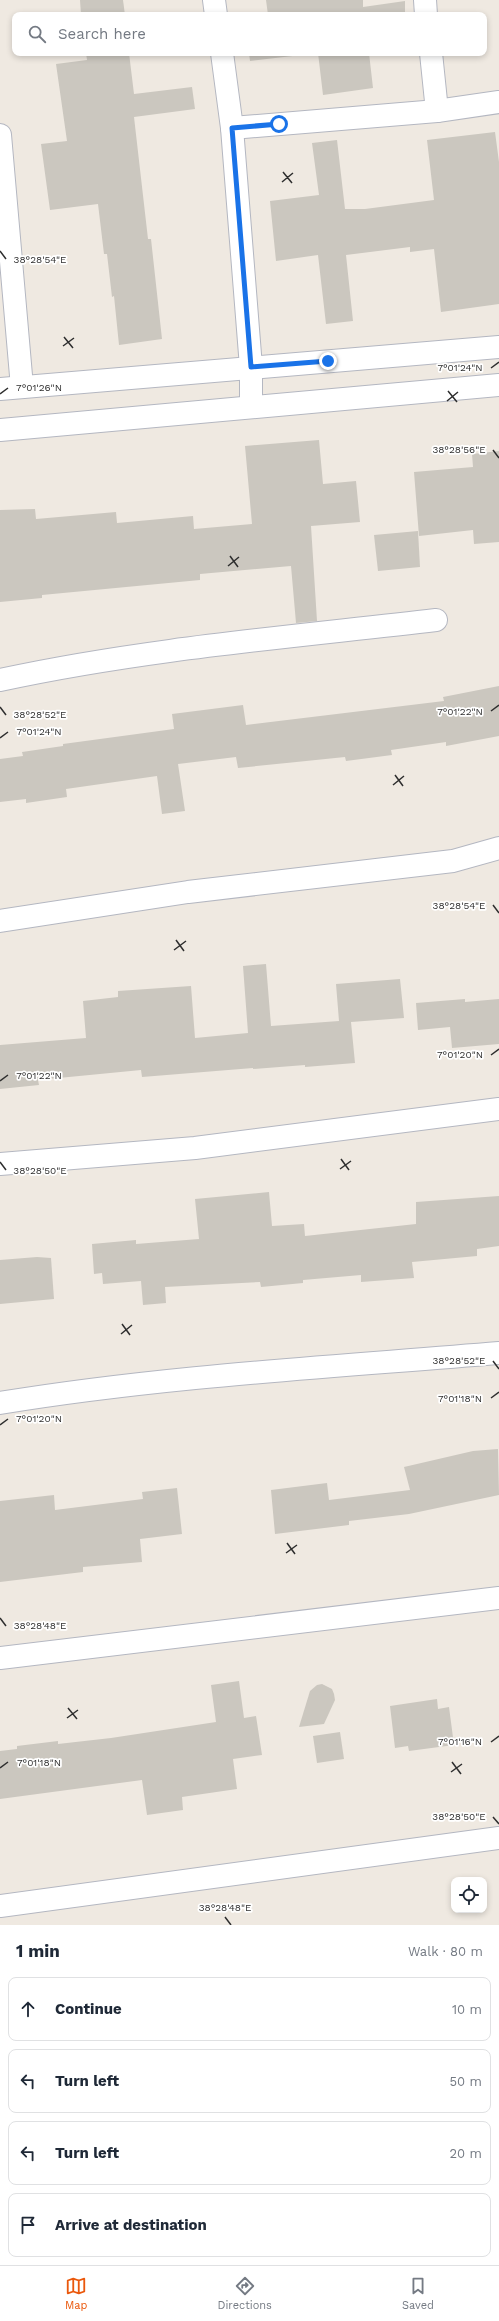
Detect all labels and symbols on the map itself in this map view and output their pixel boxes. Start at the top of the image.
route start [270,115,288,133]
text: 38°28'54"E [14,254,66,265]
route end [319,352,337,370]
text: 7°01'24"N [437,362,483,373]
text: 7°01'26"N [16,382,62,393]
text: 38°28'56"E [432,444,486,455]
text: 7°01'22"N [437,706,483,717]
text: 38°28'52"E [14,709,66,720]
text: 7°01'24"N [16,726,62,737]
text: 38°28'54"E [433,900,485,911]
text: 7°01'20"N [437,1049,483,1060]
text: 7°01'22"N [16,1070,62,1081]
text: 38°28'50"E [13,1165,67,1176]
text: 38°28'52"E [433,1355,485,1366]
text: 7°01'18"N [438,1393,482,1404]
text: 7°01'20"N [16,1413,62,1424]
text: 38°28'48"E [14,1620,66,1631]
text: 7°01'16"N [438,1736,482,1747]
text: 7°01'18"N [17,1757,61,1768]
text: 38°28'50"E [432,1811,486,1822]
text: 38°28'48"E [199,1902,251,1913]

